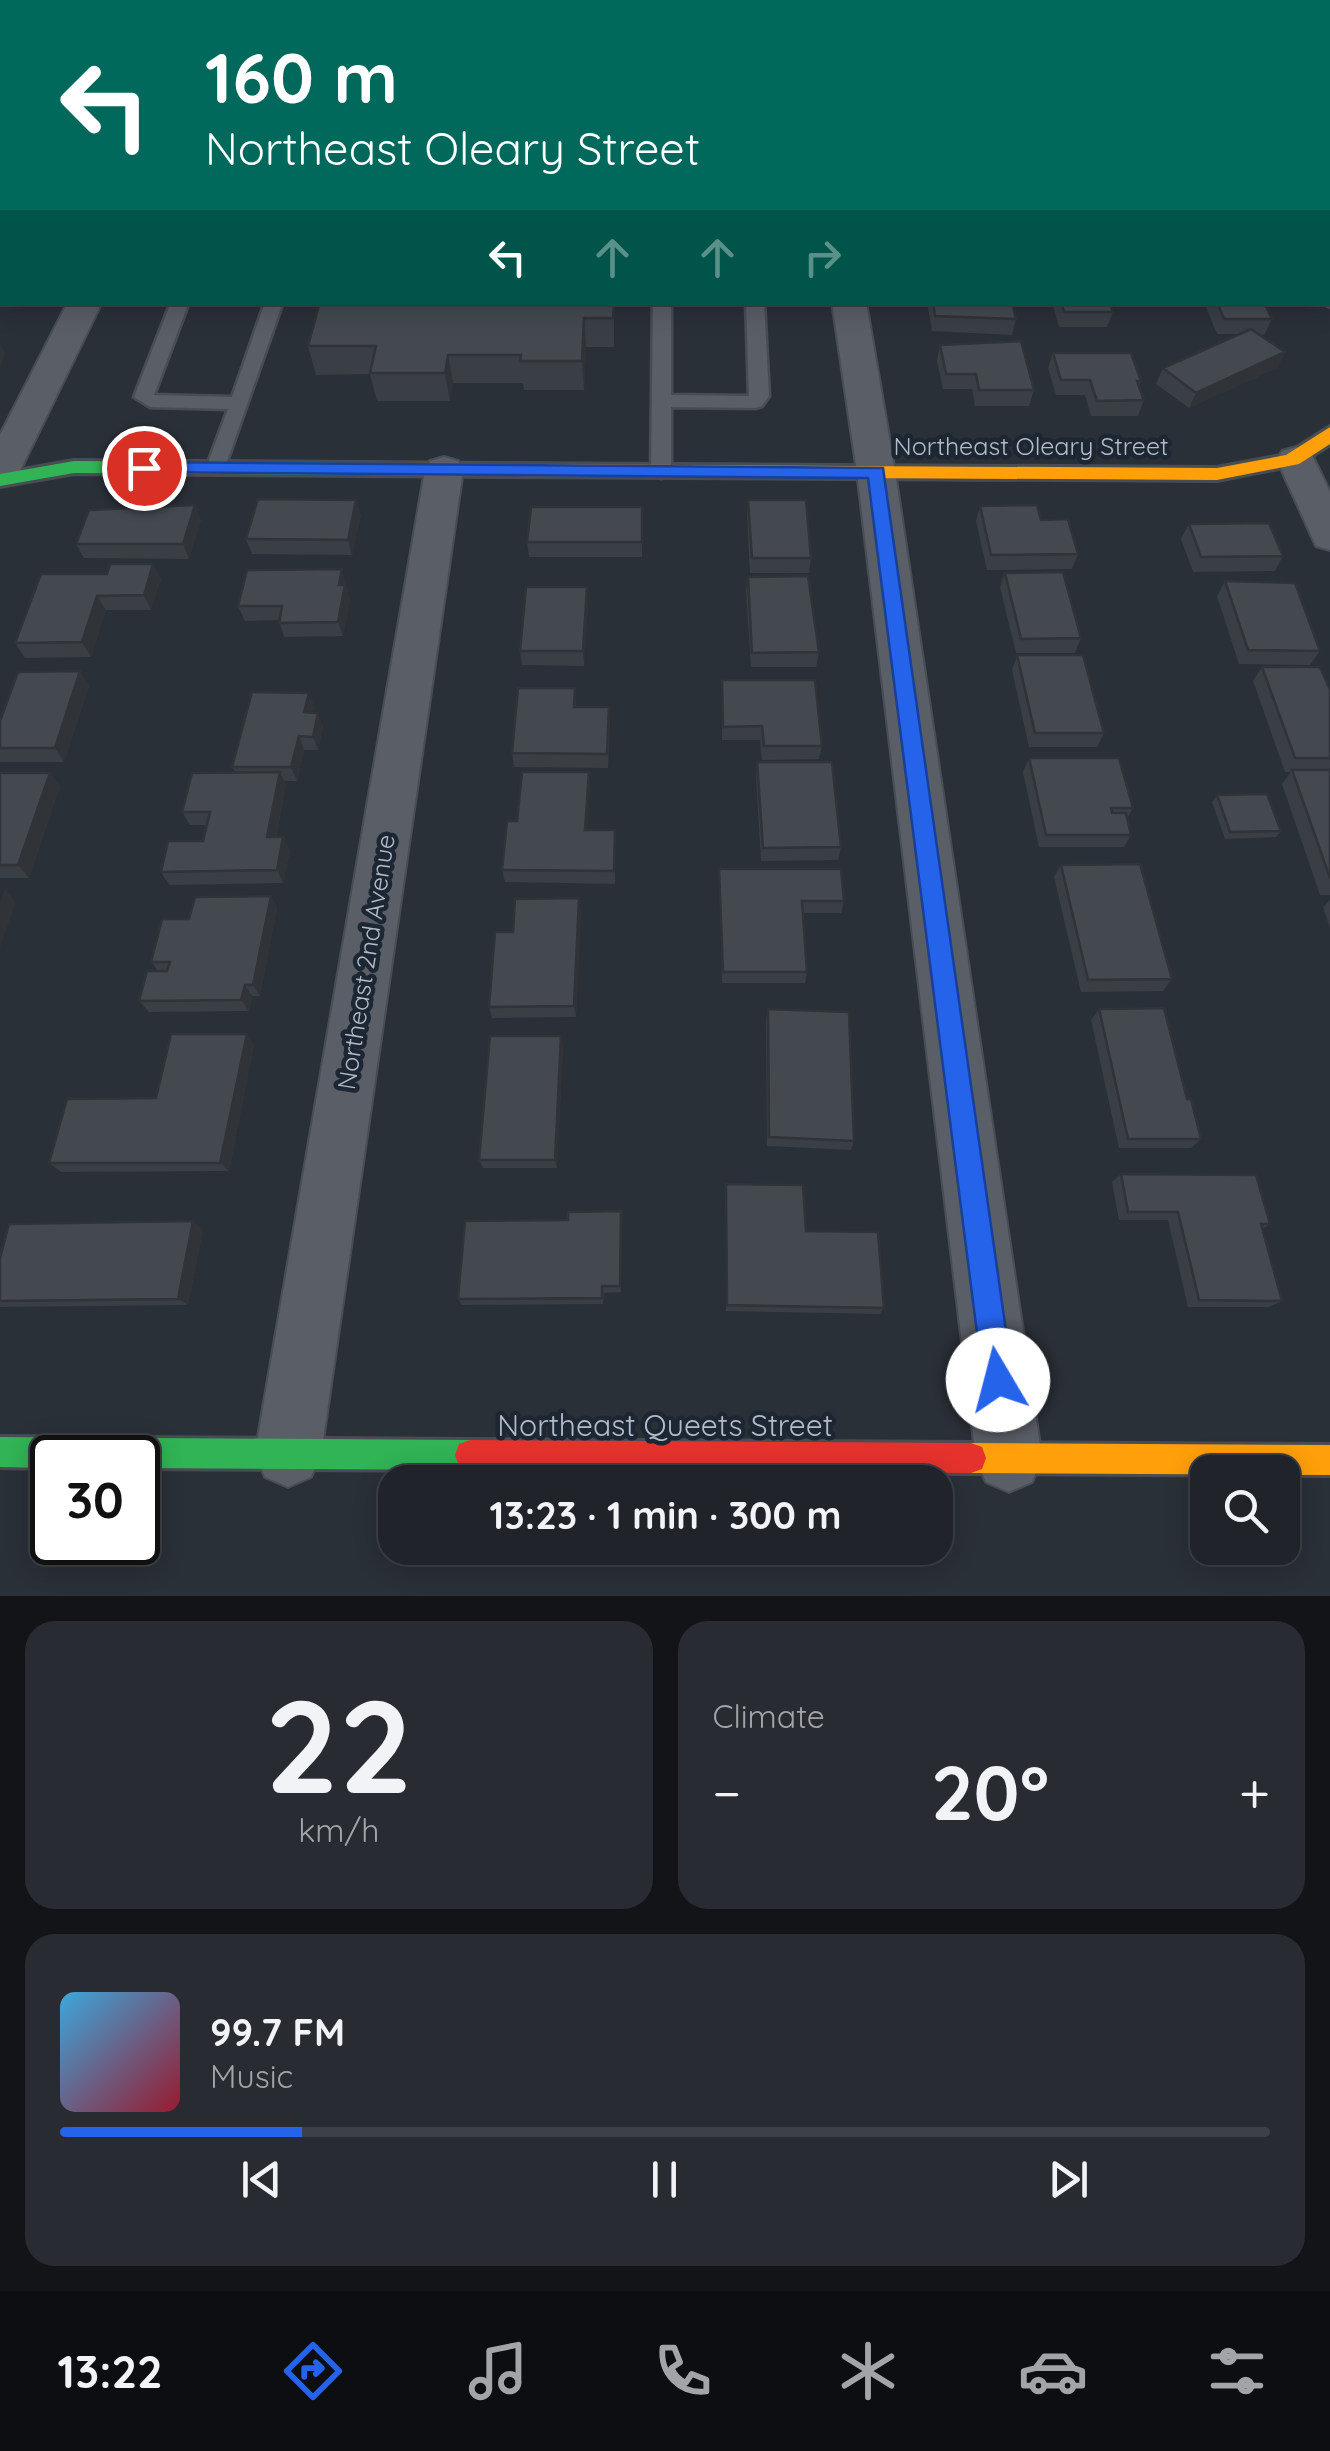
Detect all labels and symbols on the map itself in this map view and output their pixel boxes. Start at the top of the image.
pin [102,426,187,511]
street label: Northeast Oleary Street [893,430,1169,461]
street label: Northeast 2nd Avenue [330,832,401,1092]
position arrow [946,1328,1050,1432]
street label: Northeast Queets Street [497,1406,833,1444]
speed limit sign: 30 [30,1435,160,1565]

